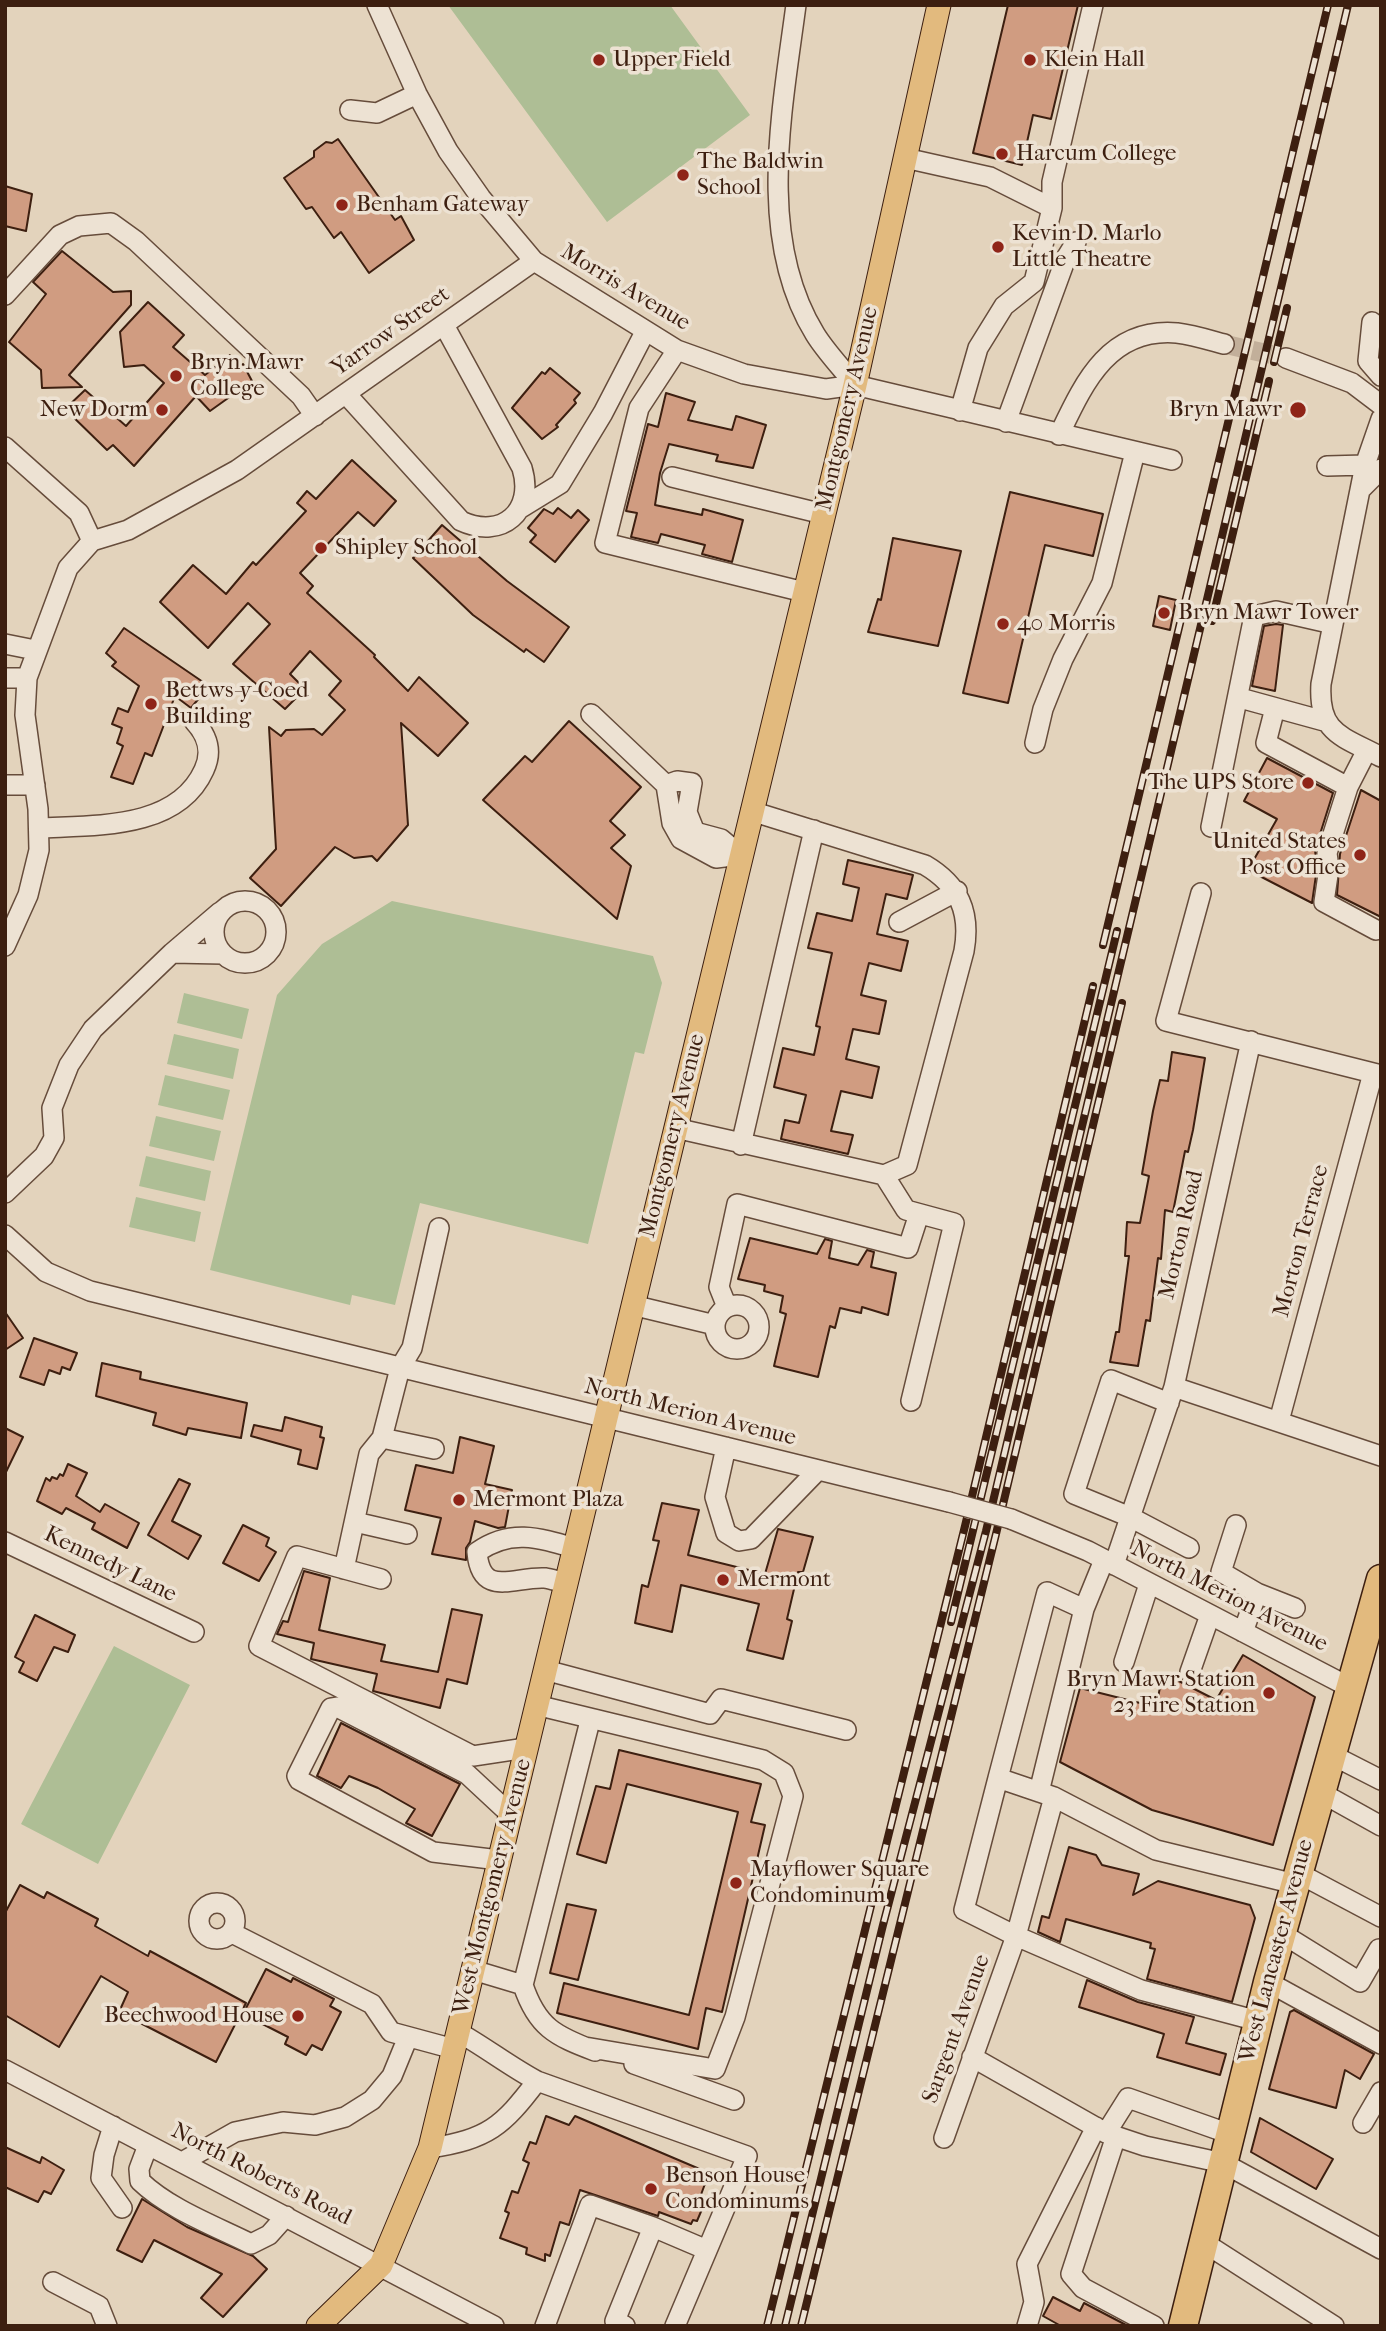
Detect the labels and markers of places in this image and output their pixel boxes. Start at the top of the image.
place label: Upper Field [613,46,731,74]
place label: Klein Hall [1044,46,1145,74]
marker: Upper Field [591,52,607,68]
marker: Klein Hall [1022,52,1038,68]
place label: Harcum College [1016,140,1176,168]
marker: Harcum College [994,146,1010,162]
place label: The Baldwin School [697,148,824,202]
marker: The Baldwin School [675,167,691,183]
place label: Benham Gateway [356,191,529,219]
marker: Benham Gateway [334,197,350,213]
place label: Kevin D. Marlo Little Theatre [1012,220,1161,274]
marker: Kevin D. Marlo Little Theatre [990,239,1006,255]
place label: Bryn Mawr College [190,349,303,403]
marker: Bryn Mawr College [168,368,184,384]
place label: New Dorm [40,396,148,424]
place label: Bryn Mawr [1169,396,1282,424]
marker: Bryn Mawr [1288,400,1308,420]
marker: New Dorm [154,402,170,418]
place label: Shipley School [335,534,477,562]
marker: Shipley School [313,540,329,556]
place label: Bryn Mawr Tower [1178,599,1359,627]
marker: Bryn Mawr Tower [1156,605,1172,621]
place label: 40 Morris [1017,610,1115,638]
marker: 40 Morris [995,616,1011,632]
place label: Bettws-y-Coed Building [165,677,309,731]
marker: Bettws-y-Coed Building [143,696,159,712]
place label: The UPS Store [1148,769,1294,797]
marker: The UPS Store [1300,775,1316,791]
place label: United States Post Office [1212,828,1346,882]
marker: United States Post Office [1352,847,1368,863]
place label: Mermont Plaza [473,1486,623,1514]
marker: Mermont Plaza [451,1492,467,1508]
place label: Mermont [737,1566,831,1594]
marker: Mermont [715,1572,731,1588]
place label: Bryn Mawr Station 23 Fire Station [1066,1666,1255,1720]
marker: Bryn Mawr Station 23 Fire Station [1261,1685,1277,1701]
place label: Mayflower Square Condominum [750,1856,929,1910]
marker: Mayflower Square Condominum [728,1875,744,1891]
place label: Beechwood House [104,2002,284,2030]
marker: Beechwood House [290,2008,306,2024]
place label: Benson House Condominums [665,2162,809,2216]
marker: Benson House Condominums [643,2181,659,2197]

